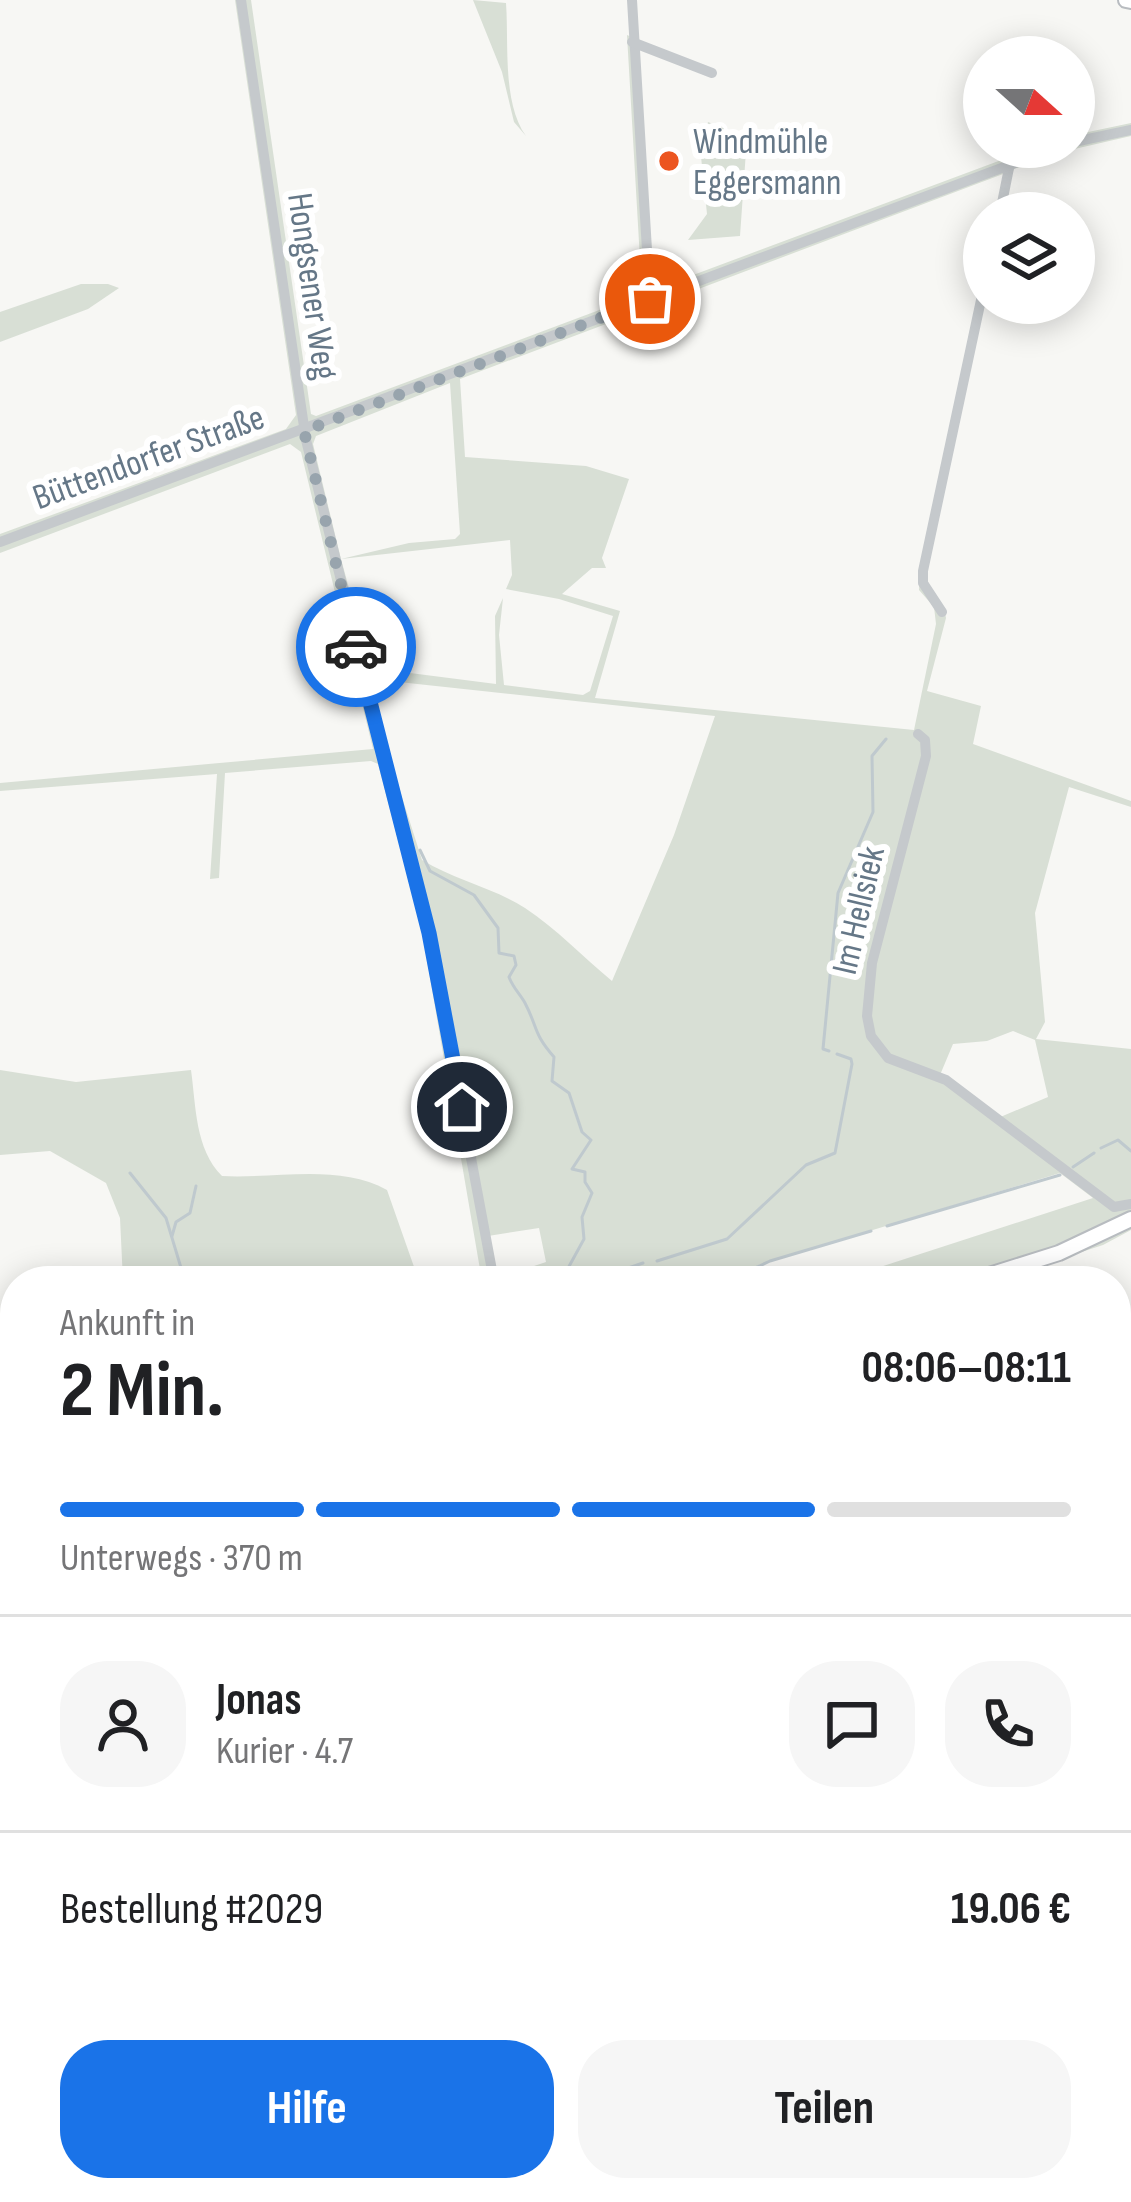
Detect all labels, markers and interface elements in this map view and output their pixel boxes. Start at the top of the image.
north arrow [963,36,1095,168]
map controls [963,36,1095,324]
place label: Windmühle Eggersmann [693,121,841,205]
marker: Windmühle Eggersmann [656,148,682,174]
street label: Hongsener Weg [277,190,346,382]
button: layers [963,192,1095,324]
pin [599,248,701,350]
icon: bag [617,266,683,332]
street label: Büttendorfer Straße [27,397,270,520]
courier [296,587,416,707]
icon: car [323,614,389,680]
street label: Im Hellsiek [824,842,895,979]
pin [411,1056,513,1158]
icon: home [429,1074,495,1140]
text: Ankunft in [60,1300,195,1347]
text: 08:06–08:11 [862,1341,1071,1396]
text: 2 Min. [60,1345,224,1438]
text: Unterwegs · 370 m [60,1535,303,1582]
button: person [60,1661,186,1787]
button: chat [789,1661,915,1787]
button: phone [945,1661,1071,1787]
text: Jonas [216,1673,301,1728]
text: Kurier · 4.7 [216,1728,353,1775]
text: Bestellung #2029 [60,1882,323,1937]
text: 19.06 € [951,1882,1071,1937]
button: Hilfe [60,2040,554,2178]
button: Teilen [578,2040,1071,2178]

